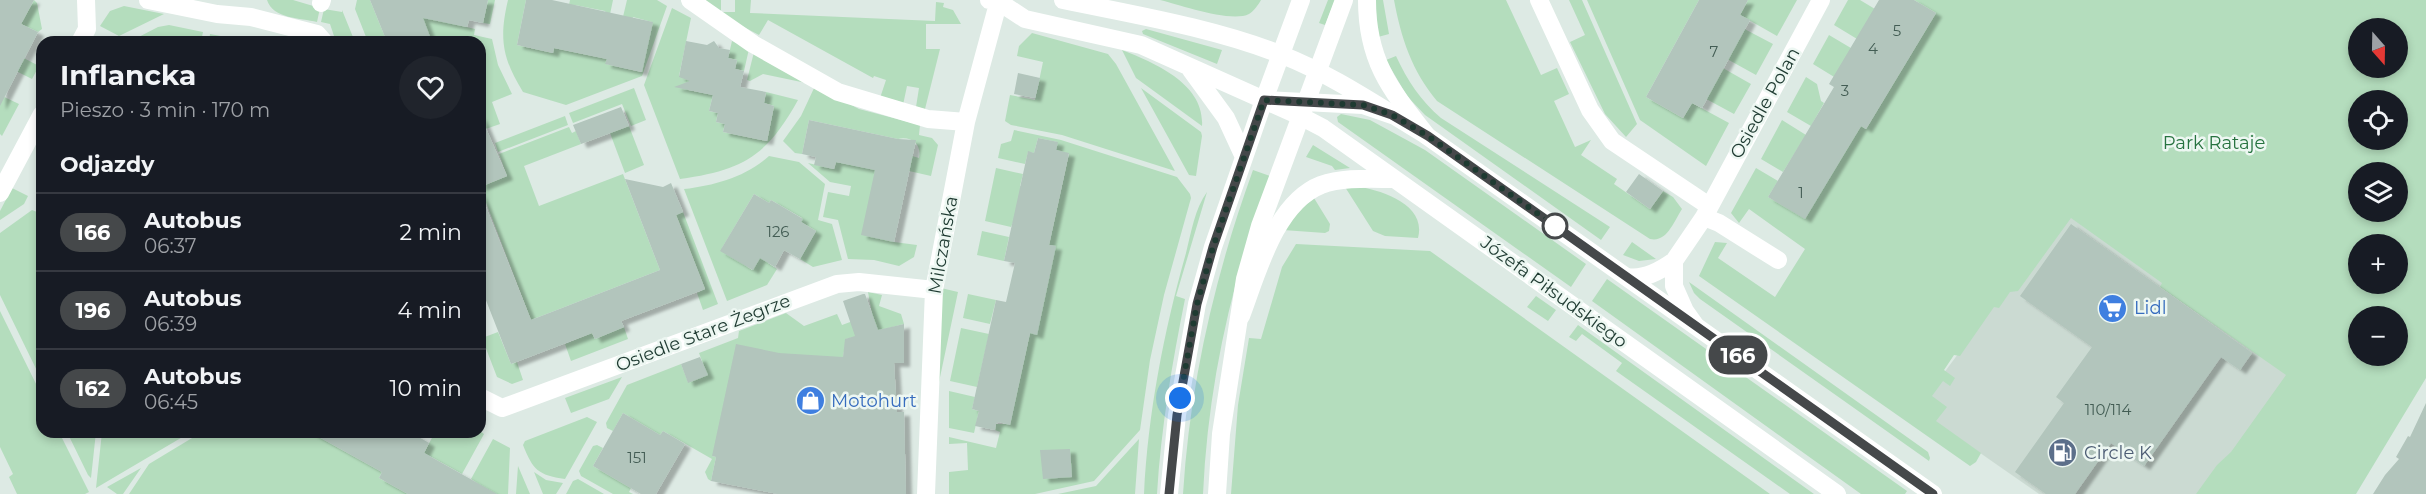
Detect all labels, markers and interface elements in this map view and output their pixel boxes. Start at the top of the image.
north arrow [2348,18,2408,78]
map controls [2348,18,2408,366]
house number: 5 [1893,21,1901,40]
house number: 4 [1868,39,1878,58]
house number: 7 [1710,42,1719,61]
street label: Osiedle Polan [1725,44,1805,162]
button: heart [399,56,462,119]
text: Inflancka [60,58,196,92]
house number: 3 [1841,81,1849,100]
button: locate [2348,90,2408,150]
text: Pieszo · 3 min · 170 m [60,98,270,122]
park label: Park Rataje [2163,132,2266,154]
text: Odjazdy [60,151,154,178]
button: layers [2348,162,2408,222]
house number: 1 [1798,183,1804,202]
street label: Milczańska [924,194,962,296]
text: Autobus [144,207,241,234]
unlabelled marker [1542,213,1568,239]
text: 2 min [400,219,462,246]
text: 166 [76,220,111,245]
house number: 126 [766,222,790,241]
street label: Józefa Piłsudskiego [1476,231,1632,353]
text: 06:37 [144,234,196,258]
button: + [2348,234,2408,294]
text: Autobus [144,285,241,312]
street label: Osiedle Stare Żegrze [613,289,794,376]
supermarket icon: Lidl [2097,292,2129,324]
text: 4 min [398,297,462,324]
place label: Lidl [2134,297,2167,319]
text: 196 [76,298,111,323]
button: − [2348,306,2408,366]
text: 06:39 [144,312,197,336]
line badge: 166 [1704,336,1772,374]
text: 166 [1721,343,1756,368]
text: Autobus [144,363,241,390]
text: 10 min [390,375,462,402]
text: 162 [76,376,110,401]
your location [1165,383,1195,413]
shop icon: Motohurt [794,385,826,417]
text: 06:45 [144,390,198,414]
place label: Motohurt [831,390,917,412]
house number: 110/114 [2085,400,2131,419]
fuel station icon: Circle K [2047,437,2079,469]
place label: Circle K [2084,442,2152,464]
house number: 151 [627,448,647,467]

